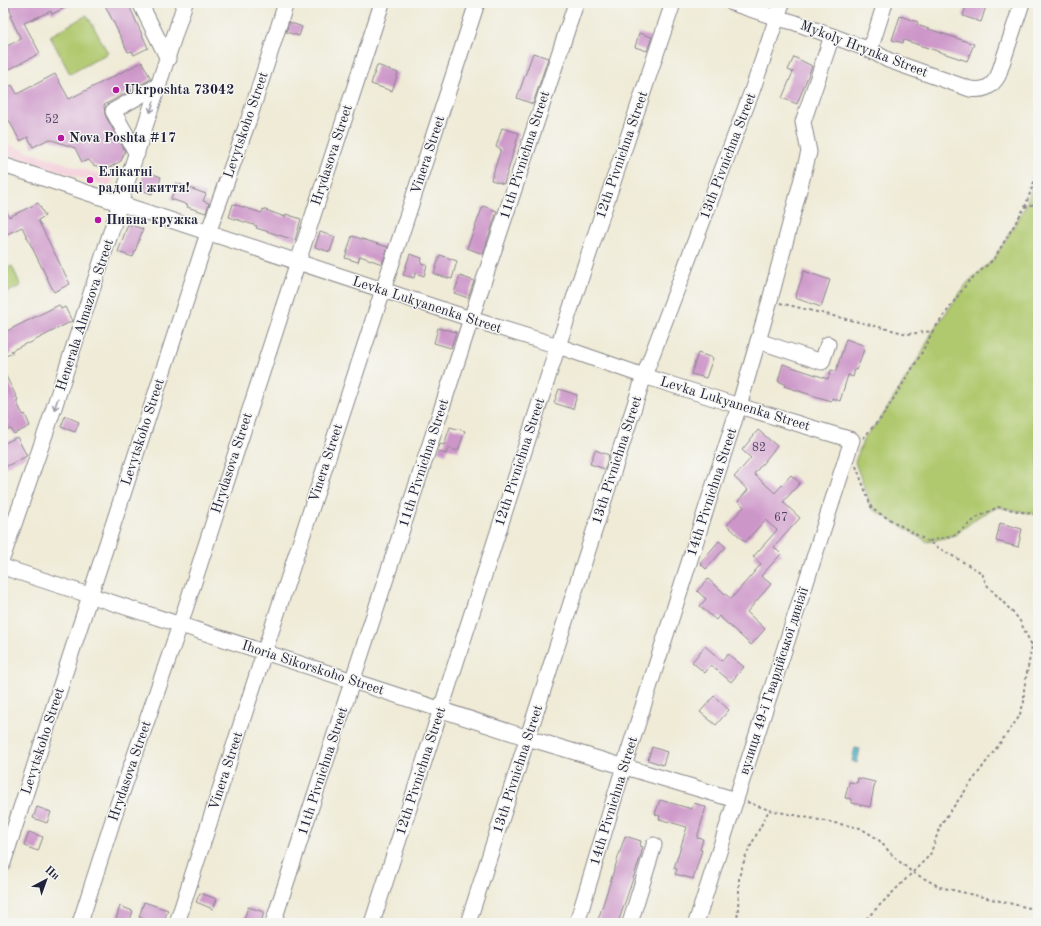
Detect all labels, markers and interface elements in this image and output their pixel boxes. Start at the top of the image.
street label: Mykoly Hrynka Street [798,18,930,80]
street label: Levytskoho Street [221,70,271,180]
place label: Ukrposhta 73042 [124,83,234,97]
marker: Ukrposhta 73042 [111,85,121,95]
street label: 11th Pivnichna Street [498,89,552,221]
street label: 12th Pivnichna Street [594,89,650,221]
street label: 13th Pivnichna Street [697,91,759,221]
one-way arrow [148,100,155,113]
street label: Hrydasova Street [309,103,355,207]
house number: 52 [45,113,59,126]
street label: Vinera Street [409,114,447,196]
place label: Nova Poshta #17 [69,131,176,145]
marker: Nova Poshta #17 [56,133,66,143]
place label: Елікатні радощі життя! [98,165,190,195]
marker: Елікатні радощі життя! [85,175,95,185]
place label: Пивна кружка [106,213,198,227]
marker: Пивна кружка [93,215,103,225]
street label: Henerala Almazova Street [54,237,116,393]
street label: Levka Lukyanenka Street [351,274,504,336]
street label: Levka Lukyanenka Street [658,374,812,434]
street label: Levytskoho Street [119,377,167,487]
street label: 13th Pivnichna Street [590,394,644,526]
street label: 12th Pivnichna Street [493,396,547,528]
one-way arrow [52,397,59,410]
street label: 11th Pivnichna Street [397,397,451,529]
street label: Hrydasova Street [209,411,255,515]
street label: Vinera Street [307,422,345,504]
street label: 14th Pivnichna Street [685,426,739,558]
house number: 82 [752,442,766,454]
house number: 67 [774,512,788,524]
street label: вулиця 49-ї Гвардійської дивізії [737,585,811,777]
street label: Ihoria Sikorskoho Street [240,638,386,698]
street label: Levytskoho Street [19,686,67,796]
street label: 13th Pivnichna Street [491,703,545,835]
street label: 11th Pivnichna Street [296,705,350,837]
street label: 12th Pivnichna Street [394,705,448,837]
street label: Hrydasova Street [106,719,154,823]
street label: Vinera Street [207,730,245,812]
street label: 14th Pivnichna Street [588,735,640,867]
north arrow [26,860,66,900]
text: Пн [42,864,61,883]

